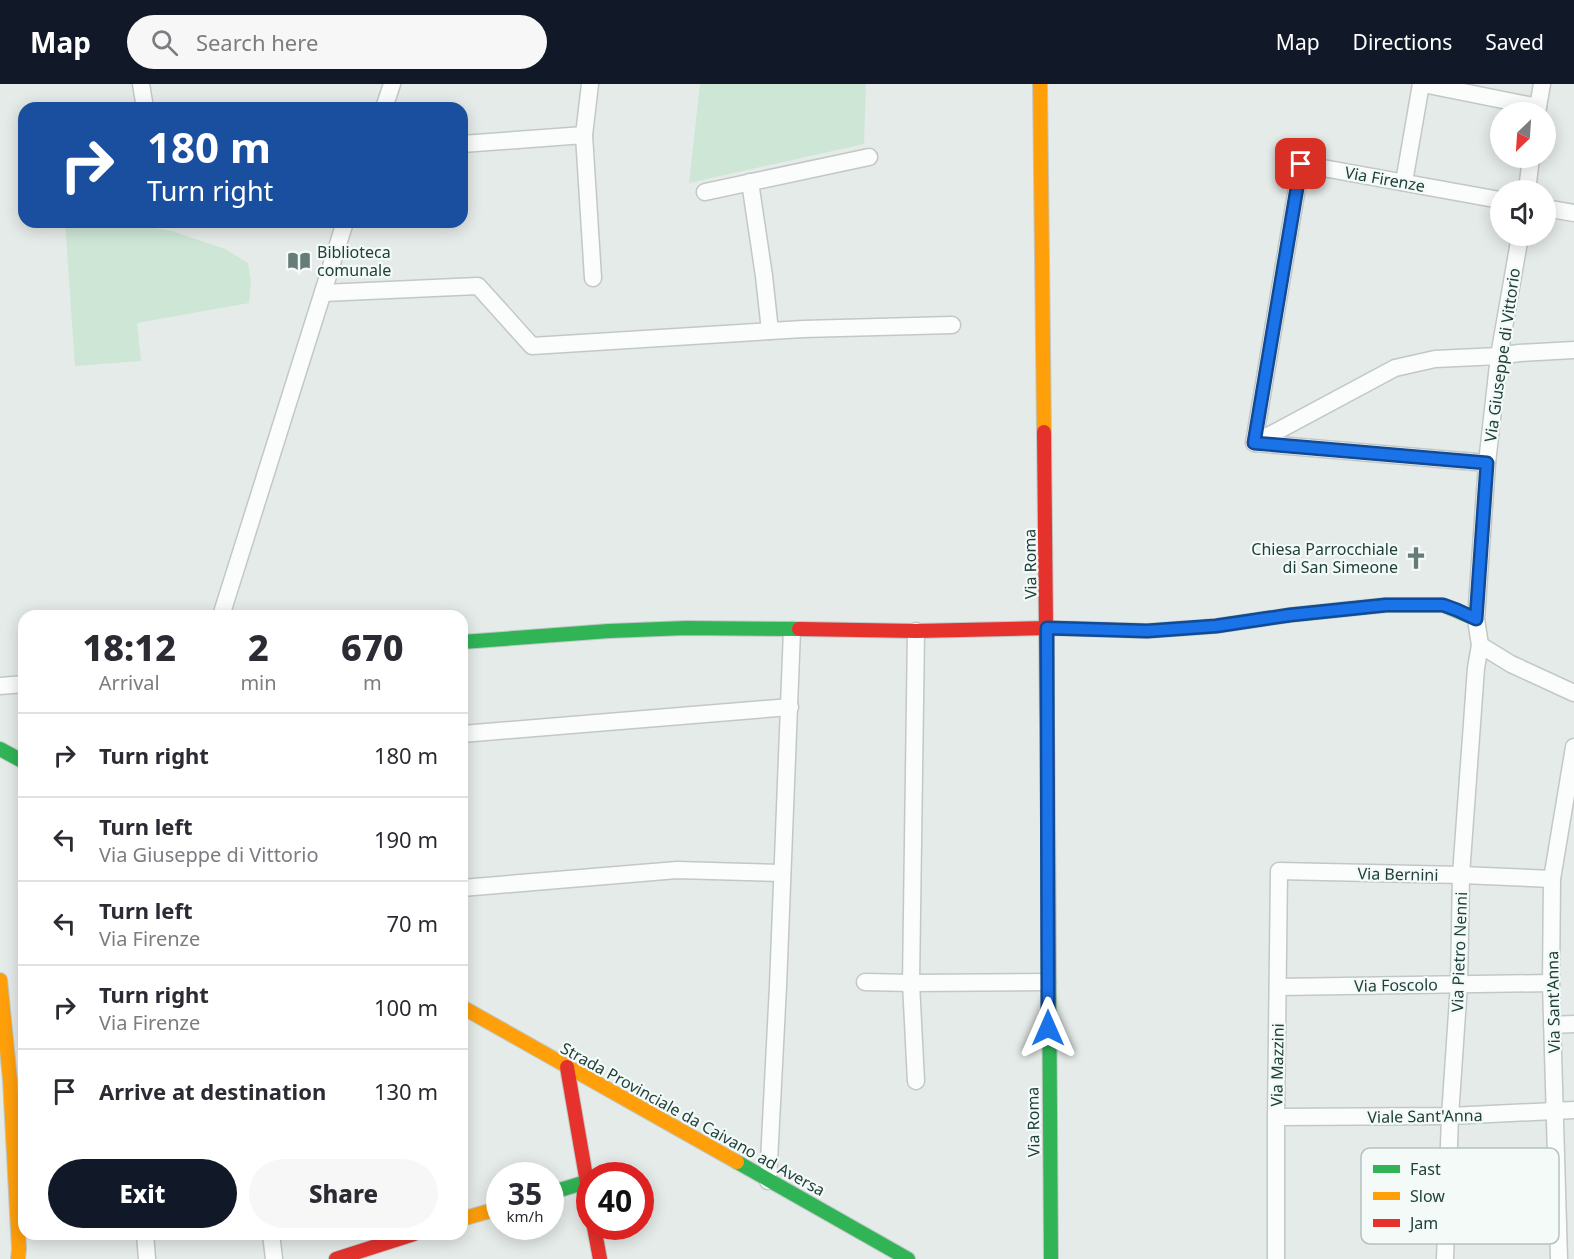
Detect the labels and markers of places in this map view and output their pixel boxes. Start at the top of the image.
pin [1275,138,1326,189]
place label: Biblioteca comunale [317,241,391,281]
library icon: Biblioteca comunale [286,248,312,274]
place label: Chiesa Parrocchiale di San Simeone [1251,538,1398,578]
church icon: Chiesa Parrocchiale di San Simeone [1403,545,1429,571]

